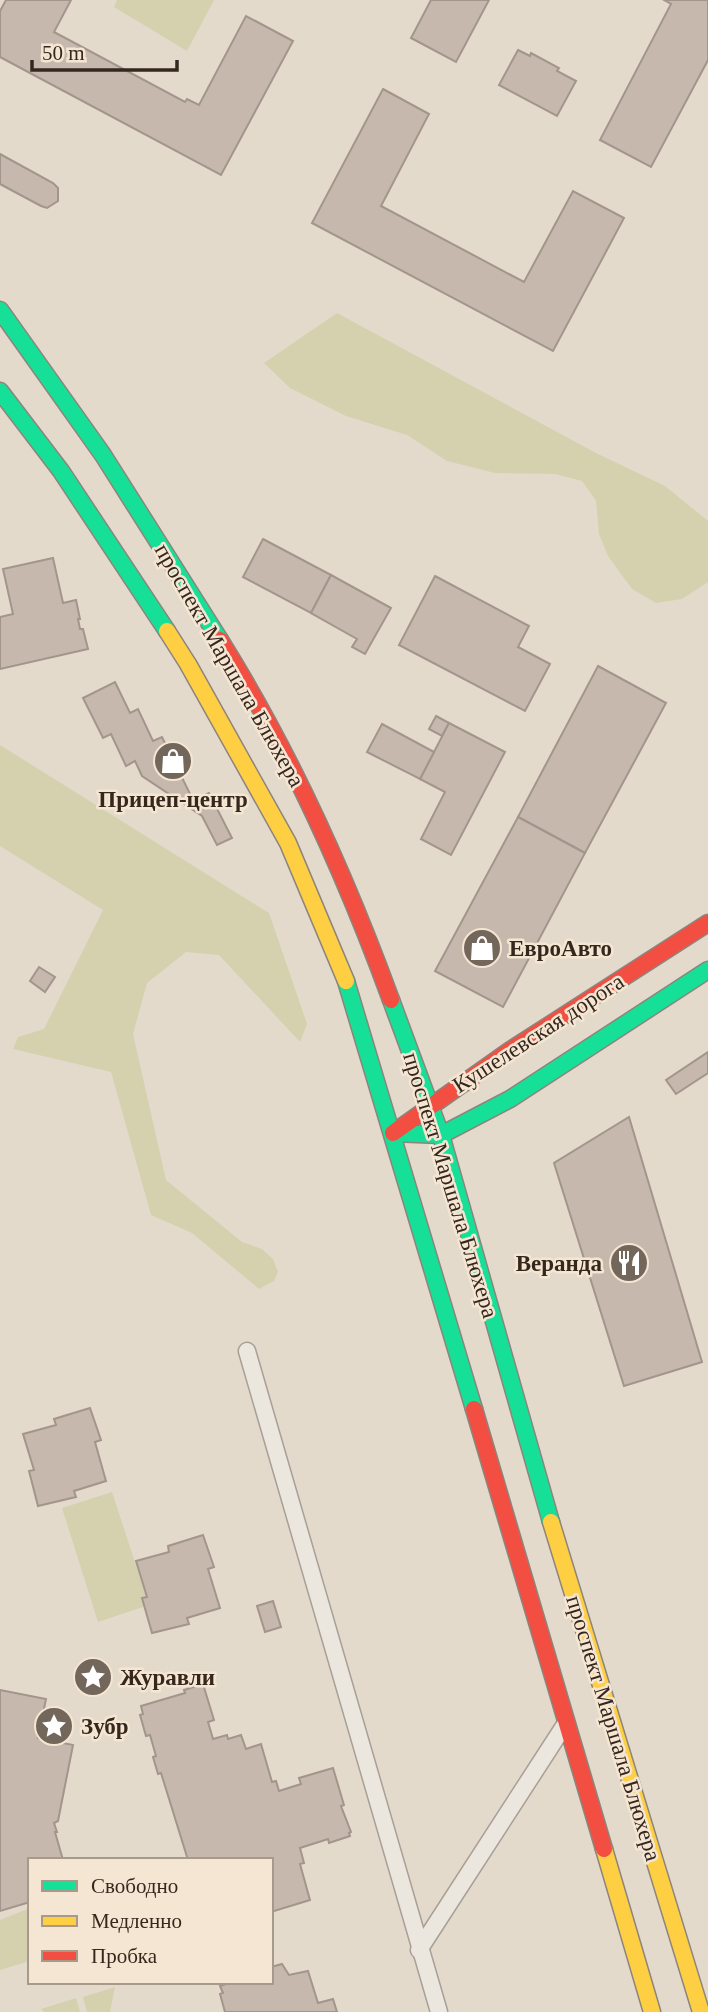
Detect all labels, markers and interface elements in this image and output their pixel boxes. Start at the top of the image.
scale bar [32,28,177,72]
text: 50 m [42,41,85,65]
street label: проспект Маршала Блюхера [150,539,310,791]
shop icon: Прицеп-центр [152,740,194,782]
place label: Прицеп-центр [98,787,248,812]
shop icon: ЕвроАвто [461,927,503,969]
place label: ЕвроАвто [509,936,612,961]
street label: Кушелевская дорога [448,969,628,1098]
street label: проспект Маршала Блюхера [398,1049,503,1321]
restaurant icon: Веранда [608,1242,650,1284]
place label: Веранда [516,1251,602,1276]
street label: проспект Маршала Блюхера [561,1592,666,1864]
place icon: Журавли [72,1656,114,1698]
place label: Журавли [120,1665,215,1690]
place icon: Зубр [33,1705,75,1747]
place label: Зубр [81,1714,129,1739]
legend [28,1858,273,1984]
text: Свободно [91,1874,178,1898]
text: Медленно [91,1909,182,1933]
text: Пробка [91,1944,158,1968]

